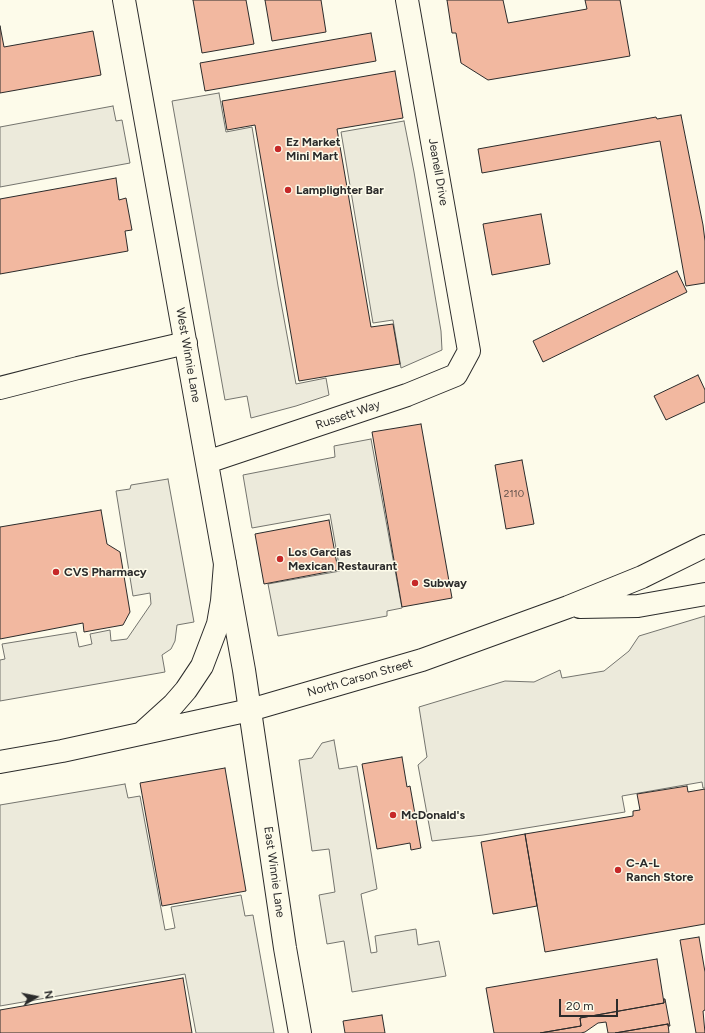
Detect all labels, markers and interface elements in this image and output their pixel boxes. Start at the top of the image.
place label: Ez Market Mini Mart [286,135,340,163]
street label: Jeanell Drive [425,137,451,207]
marker: Ez Market Mini Mart [273,144,283,154]
place label: Lamplighter Bar [296,183,384,197]
marker: Lamplighter Bar [283,185,293,195]
street label: West Winnie Lane [173,306,203,404]
street label: Russett Way [314,397,382,433]
house number: 2110 [504,488,524,500]
place label: Los Garcias Mexican Restaurant [288,545,397,573]
marker: Los Garcias Mexican Restaurant [275,554,285,564]
place label: CVS Pharmacy [64,565,147,579]
marker: CVS Pharmacy [51,567,61,577]
place label: Subway [423,576,467,590]
marker: Subway [410,578,420,588]
street label: North Carson Street [306,656,414,700]
place label: McDonald's [401,808,465,822]
marker: McDonald's [388,810,398,820]
street label: East Winnie Lane [260,825,288,919]
place label: C-A-L Ranch Store [626,856,693,884]
marker: C-A-L Ranch Store [613,865,623,875]
north arrow [16,977,56,1017]
text: N [41,989,55,1000]
scale bar [561,991,620,1017]
text: 20 m [566,999,594,1013]

